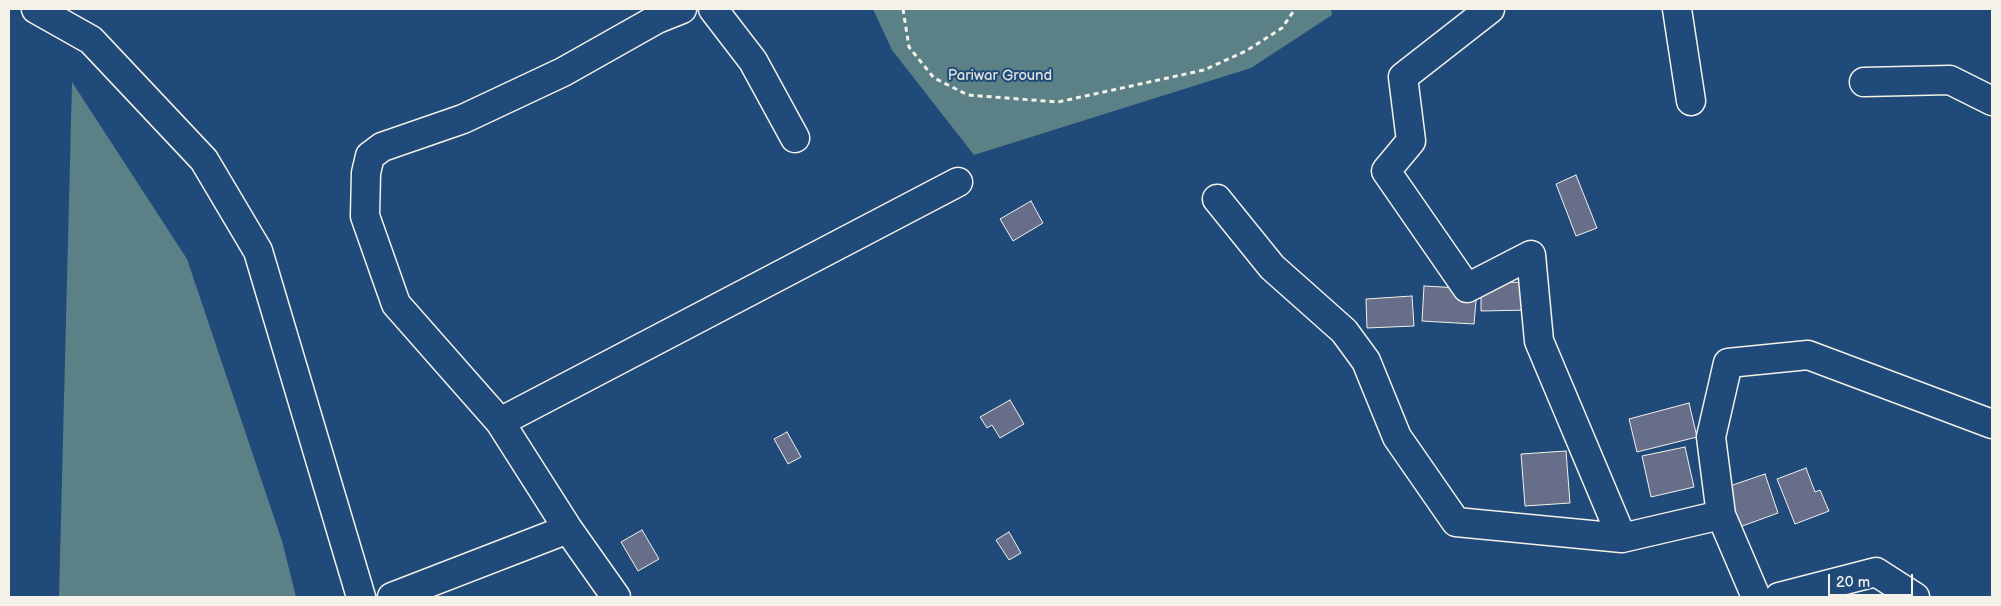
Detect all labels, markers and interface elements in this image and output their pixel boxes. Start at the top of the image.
park label: Pariwar Ground [948,67,1052,85]
scale bar [1831,564,1916,596]
text: 20 m [1836,573,1870,592]

